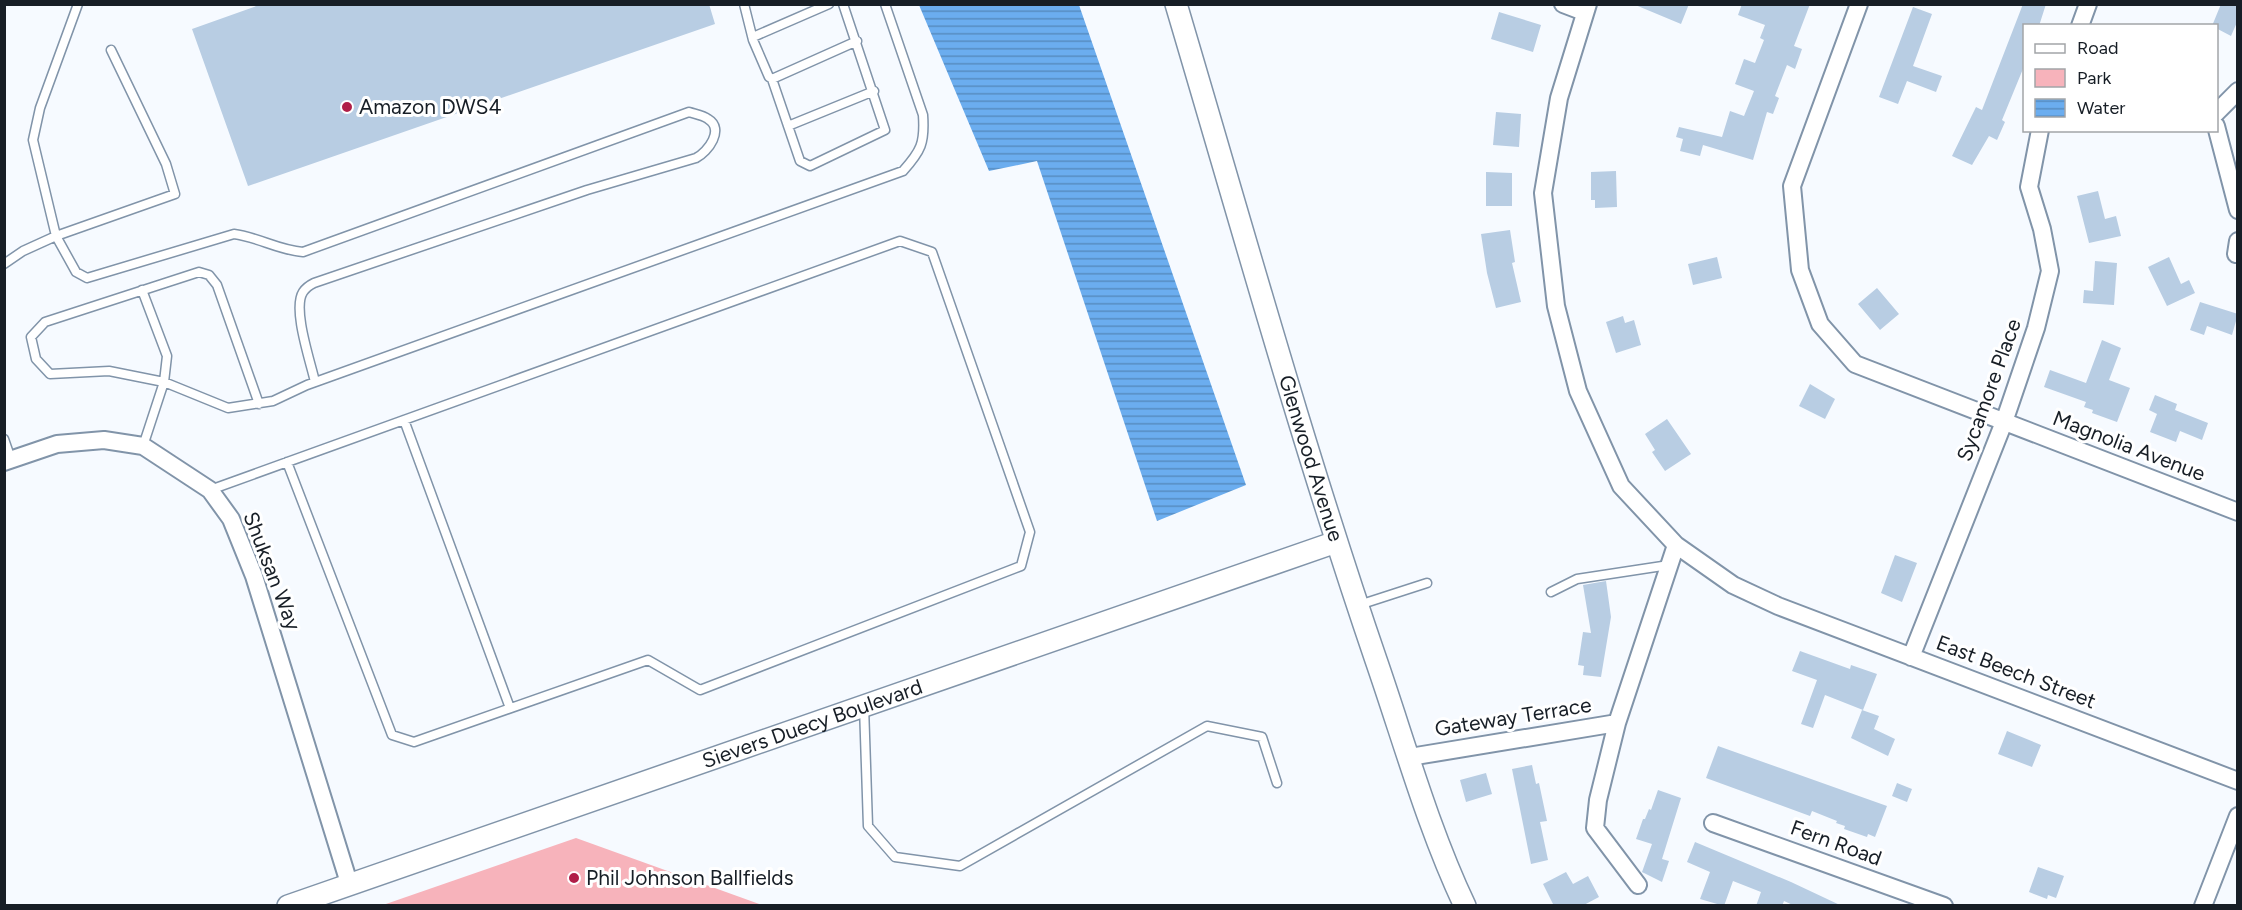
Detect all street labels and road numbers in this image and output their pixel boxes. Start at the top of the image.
street label: Sycamore Place [1951,315,2026,465]
street label: Glenwood Avenue [1274,372,1349,545]
street label: Magnolia Avenue [2049,405,2209,486]
street label: Shuksan Way [238,508,307,634]
street label: East Beech Street [1933,630,2100,713]
street label: Sievers Duecy Boulevard [699,674,926,773]
street label: Gateway Terrace [1433,692,1593,741]
street label: Fern Road [1787,815,1885,871]

